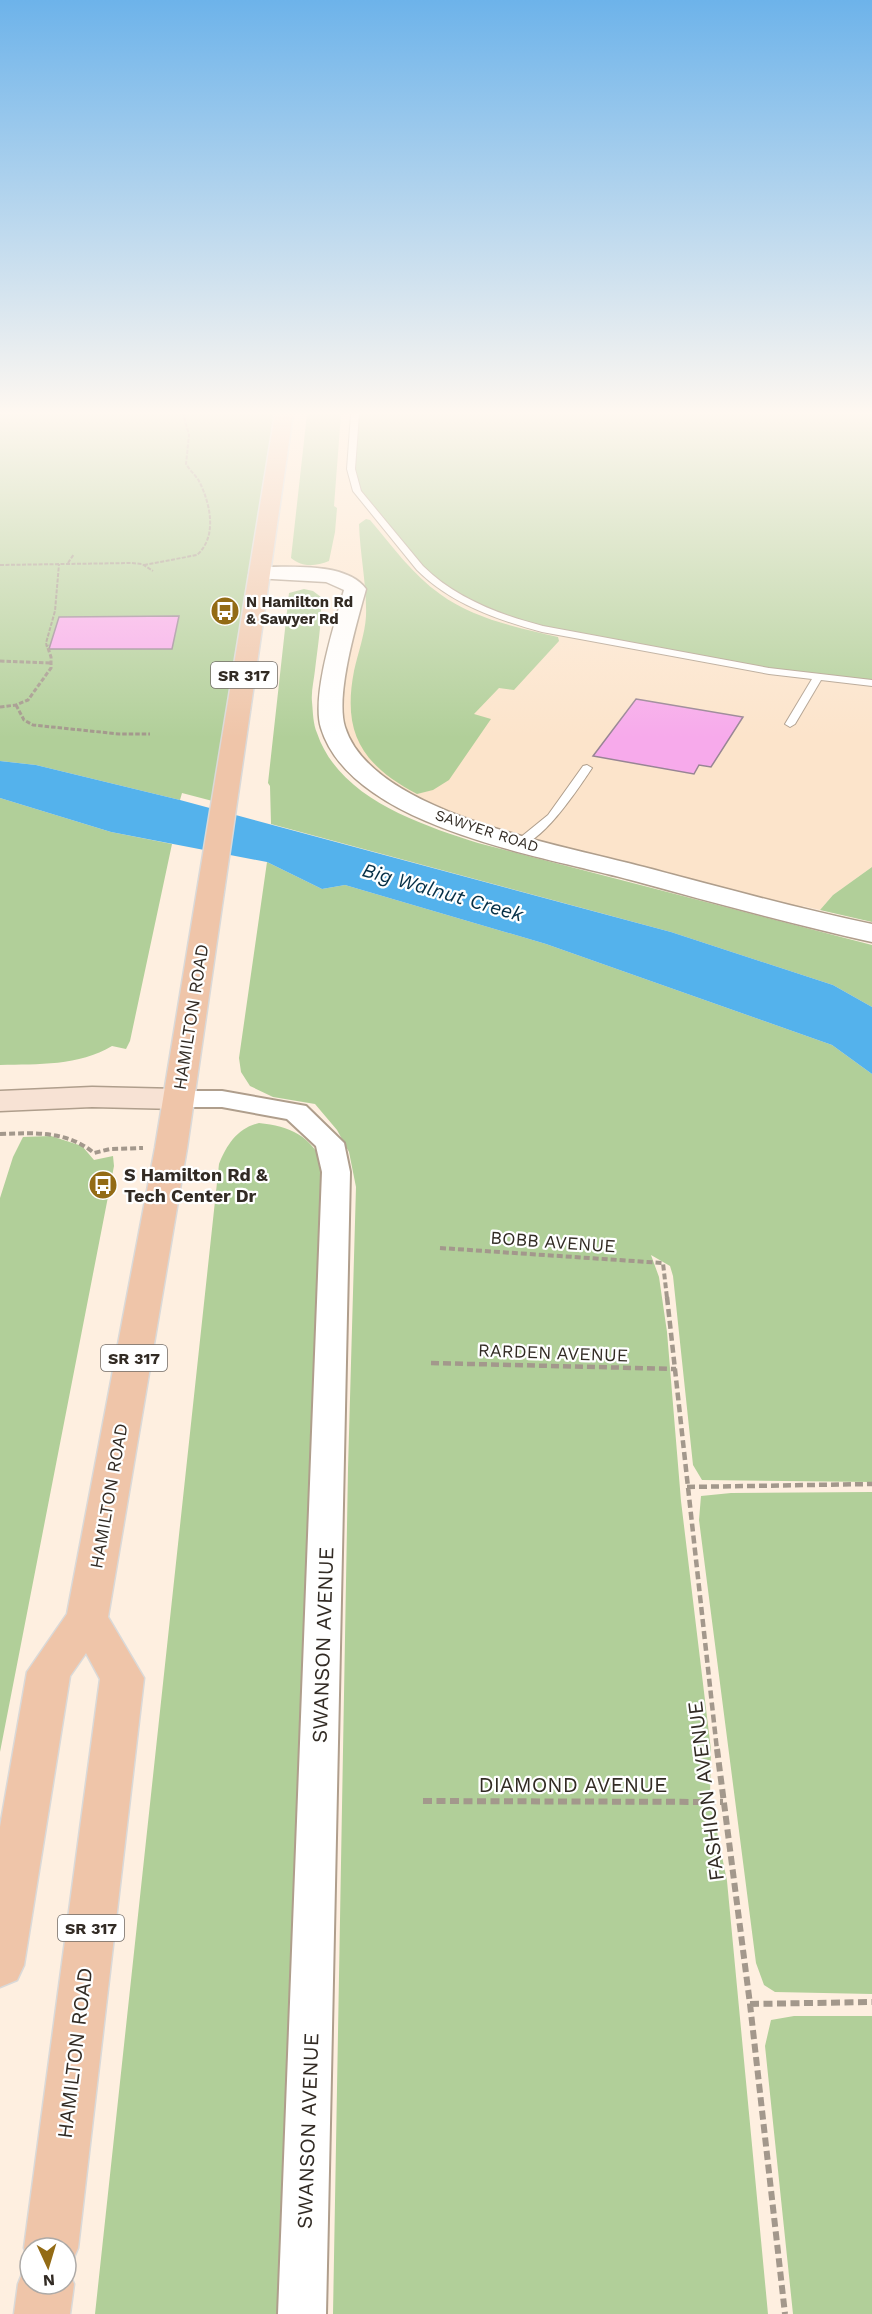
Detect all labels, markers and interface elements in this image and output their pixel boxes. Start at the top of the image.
place label: N Hamilton Rd & Sawyer Rd [246,593,353,628]
bus stop icon: N Hamilton Rd & Sawyer Rd [209,595,241,627]
road number: SR 317 [211,662,277,688]
street label: SAWYER ROAD [433,806,541,856]
water label: Big Walnut Creek [360,858,527,927]
street label: HAMILTON ROAD [169,943,212,1091]
place label: S Hamilton Rd & Tech Center Dr [124,1164,268,1206]
bus stop icon: S Hamilton Rd & Tech Center Dr [87,1169,119,1201]
street label: BOBB AVENUE [490,1227,616,1256]
street label: RARDEN AVENUE [478,1339,628,1366]
road number: SR 317 [101,1345,167,1371]
street label: HAMILTON ROAD [85,1422,132,1570]
street label: SWANSON AVENUE [307,1547,338,1743]
street label: FASHION AVENUE [682,1700,729,1882]
street label: DIAMOND AVENUE [478,1772,668,1797]
road number: SR 317 [58,1915,124,1941]
street label: HAMILTON ROAD [52,1966,97,2140]
street label: SWANSON AVENUE [292,2033,323,2229]
north arrow [18,2236,78,2296]
text: N [42,2271,56,2290]

